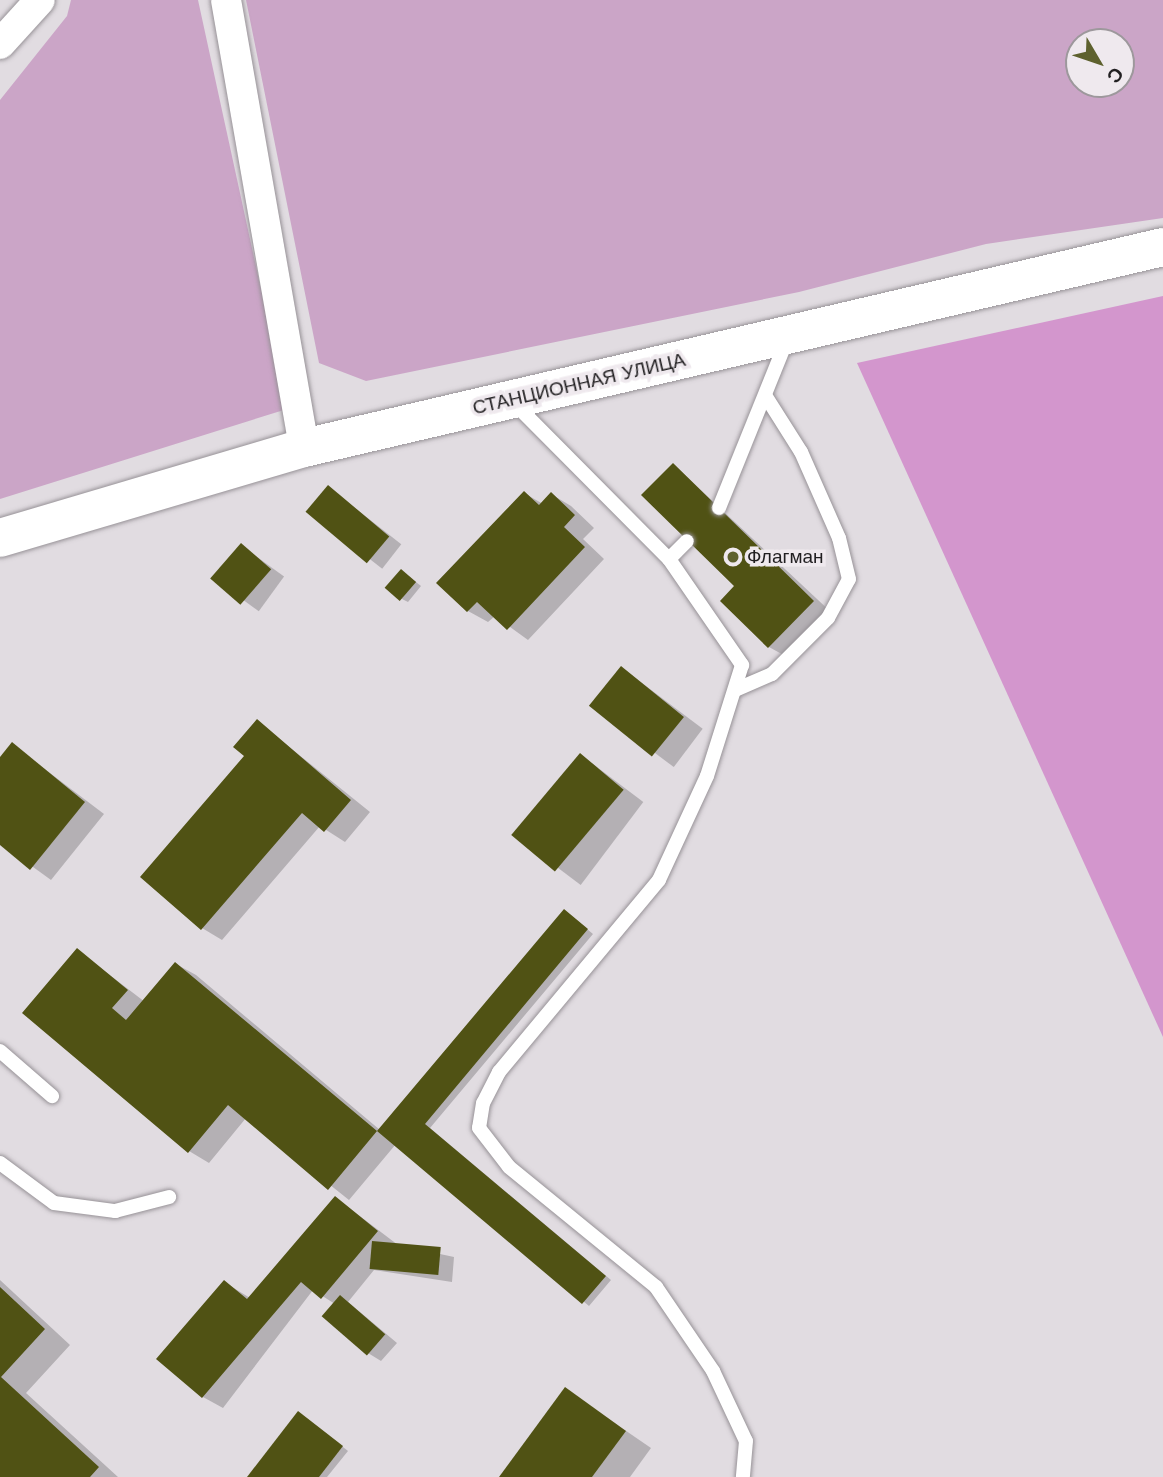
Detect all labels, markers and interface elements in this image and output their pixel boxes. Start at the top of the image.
north arrow [1065,28,1135,98]
text: С [1102,63,1128,88]
street label: СТАНЦИОННАЯ УЛИЦА [470,348,688,420]
place label: Флагман [747,546,824,568]
marker: Флагман [725,549,741,565]

